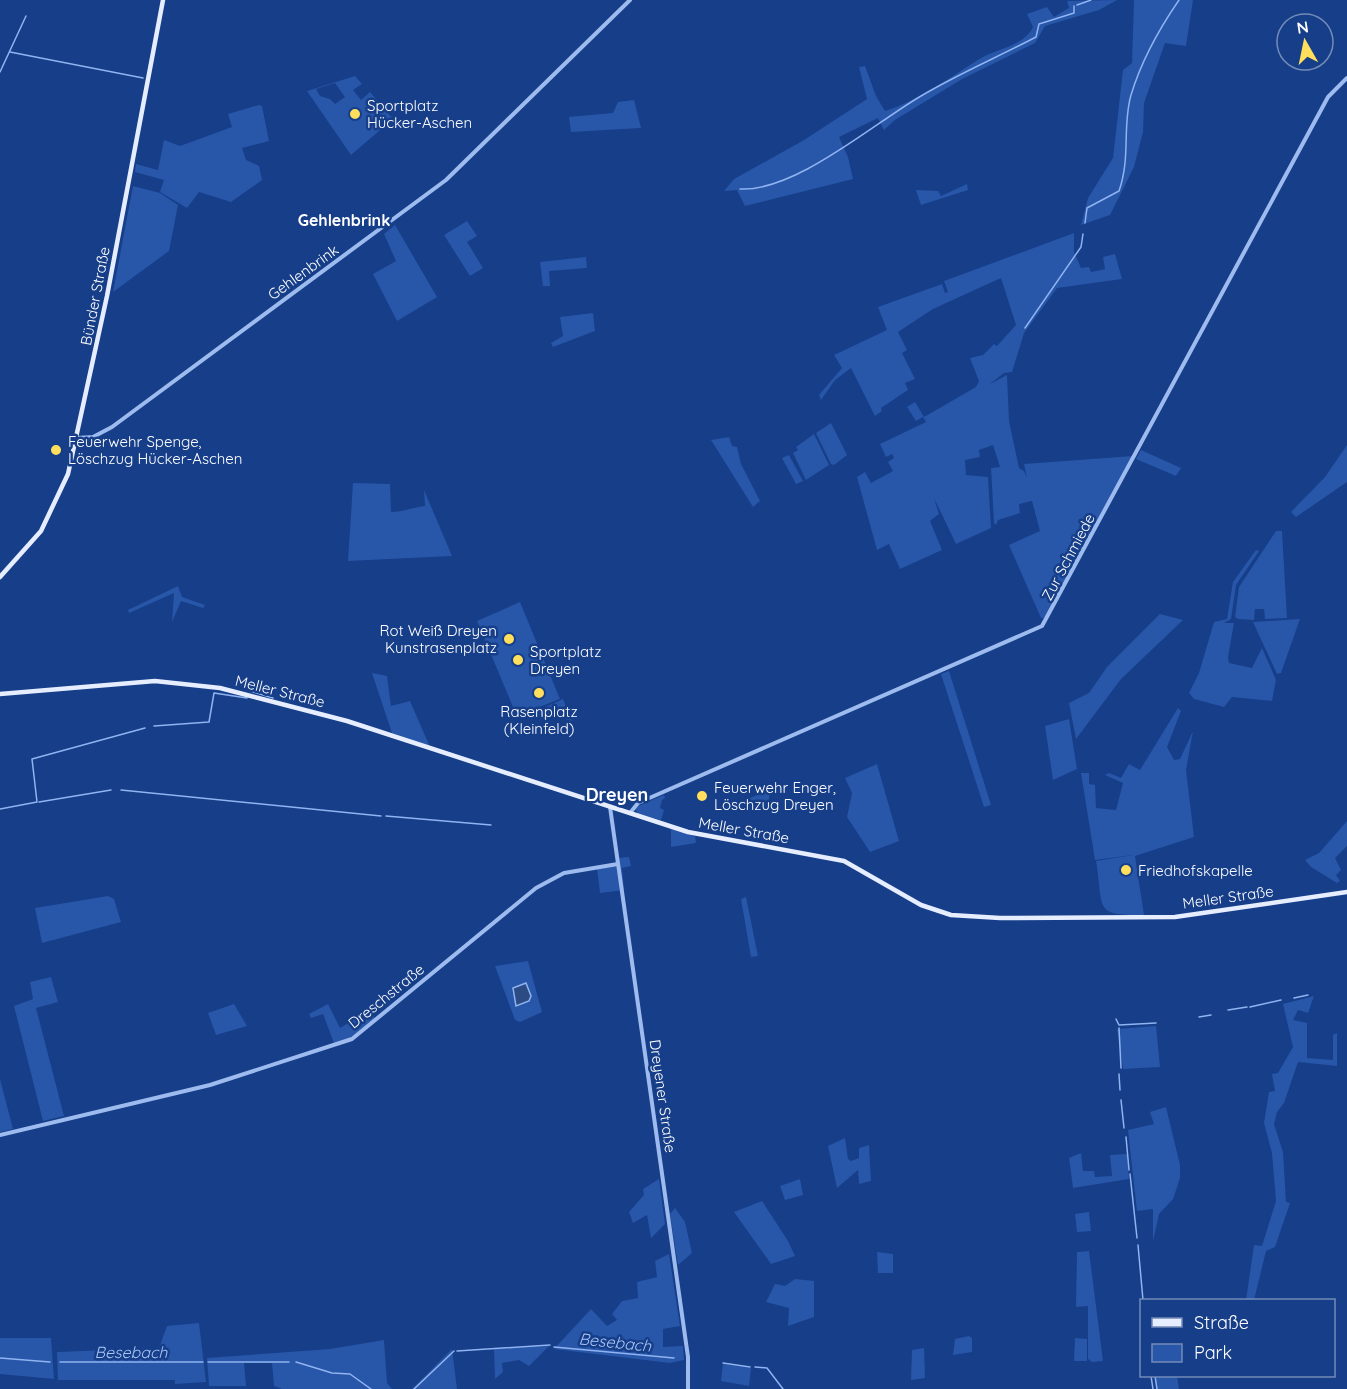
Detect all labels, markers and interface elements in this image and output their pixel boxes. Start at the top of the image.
north arrow [1275,12,1335,72]
text: N [1295,16,1310,38]
place label: Sportplatz Hücker-Aschen [367,96,472,132]
marker: Sportplatz Hücker-Aschen [348,107,362,121]
district label: Gehlenbrink [298,210,390,230]
street label: Gehlenbrink [264,240,342,304]
street label: Bünder Straße [76,245,114,347]
place label: Feuerwehr Spenge, Löschzug Hücker-Aschen [68,432,242,468]
marker: Feuerwehr Spenge, Löschzug Hücker-Aschen [49,443,63,457]
street label: Zur Schmiede [1037,510,1099,604]
place label: Rot Weiß Dreyen Kunstrasenplatz [379,621,497,657]
marker: Rot Weiß Dreyen Kunstrasenplatz [502,632,516,646]
place label: Sportplatz Dreyen [530,642,601,678]
marker: Sportplatz Dreyen [511,653,525,667]
street label: Meller Straße [233,671,327,711]
marker: Rasenplatz (Kleinfeld) [532,686,546,700]
place label: Rasenplatz (Kleinfeld) [500,702,578,738]
place label: Feuerwehr Enger, Löschzug Dreyen [714,778,836,814]
district label: Dreyen [586,783,648,806]
marker: Feuerwehr Enger, Löschzug Dreyen [695,789,709,803]
street label: Meller Straße [697,813,791,847]
place label: Friedhofskapelle [1138,861,1253,880]
marker: Friedhofskapelle [1119,863,1133,877]
street label: Meller Straße [1181,881,1275,913]
street label: Dreschstraße [344,960,428,1032]
street label: Dreyener Straße [646,1038,680,1154]
legend [1140,1299,1335,1377]
text: Straße [1194,1311,1249,1334]
water label: Besebach [578,1328,653,1356]
text: Park [1194,1341,1232,1364]
water label: Besebach [95,1342,168,1362]

